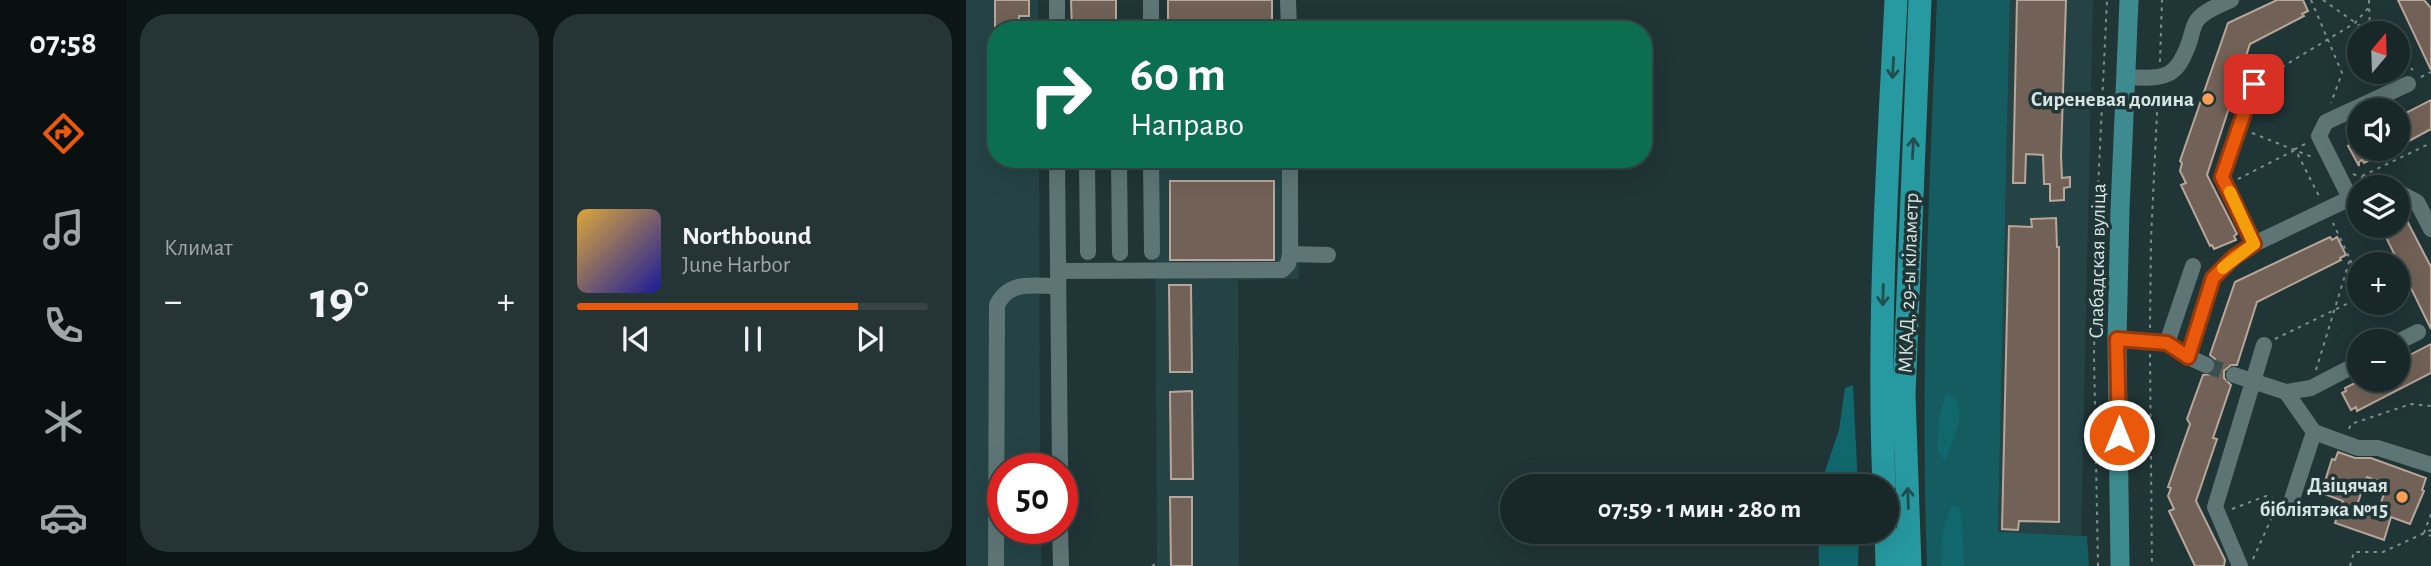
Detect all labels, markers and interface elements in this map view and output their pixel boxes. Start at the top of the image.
north arrow [2347,21,2410,84]
map controls [2347,21,2410,392]
text: 07:58 [29,27,97,59]
icon: right [1015,49,1106,140]
text: 60 m [1130,51,1226,100]
pin [2224,54,2284,114]
one-way arrow [1886,56,1899,79]
icon: arrive [2235,65,2273,103]
place label: Сиреневая долина [2031,89,2194,110]
marker: Сиреневая долина [2200,91,2216,107]
button: sound [2347,98,2410,161]
icon: directions [39,109,88,158]
text: Направо [1130,109,1244,141]
one-way arrow [1906,137,1919,160]
button: layers [2347,175,2410,238]
street label: Слабадская вуліца [2086,183,2109,339]
street label: МКАД, 29-ы кіламетр [1895,192,1922,374]
icon: music [39,205,88,254]
text: Northbound [682,223,811,249]
text: Климат [164,237,233,260]
button: + [2347,252,2410,315]
text: June Harbor [682,254,790,277]
text: 19° [310,275,369,327]
text: − [164,283,182,321]
text: + [497,283,515,321]
one-way arrow [1877,284,1890,307]
icon: phone [39,301,88,350]
icon: previous [617,320,655,358]
icon: pause [734,320,772,358]
icon: next [851,320,889,358]
button: − [2347,329,2410,392]
icon: climate [39,397,88,446]
position arrow [2082,398,2156,472]
speed limit sign: 50 [987,453,1078,544]
place label: Дзіцячая бібліятэка №15 [2260,475,2388,520]
one-way arrow [1901,487,1914,510]
marker: Дзіцячая бібліятэка №15 [2394,489,2410,505]
icon: car [39,493,88,542]
text: 07:59 · 1 мин · 280 m [1598,496,1801,522]

